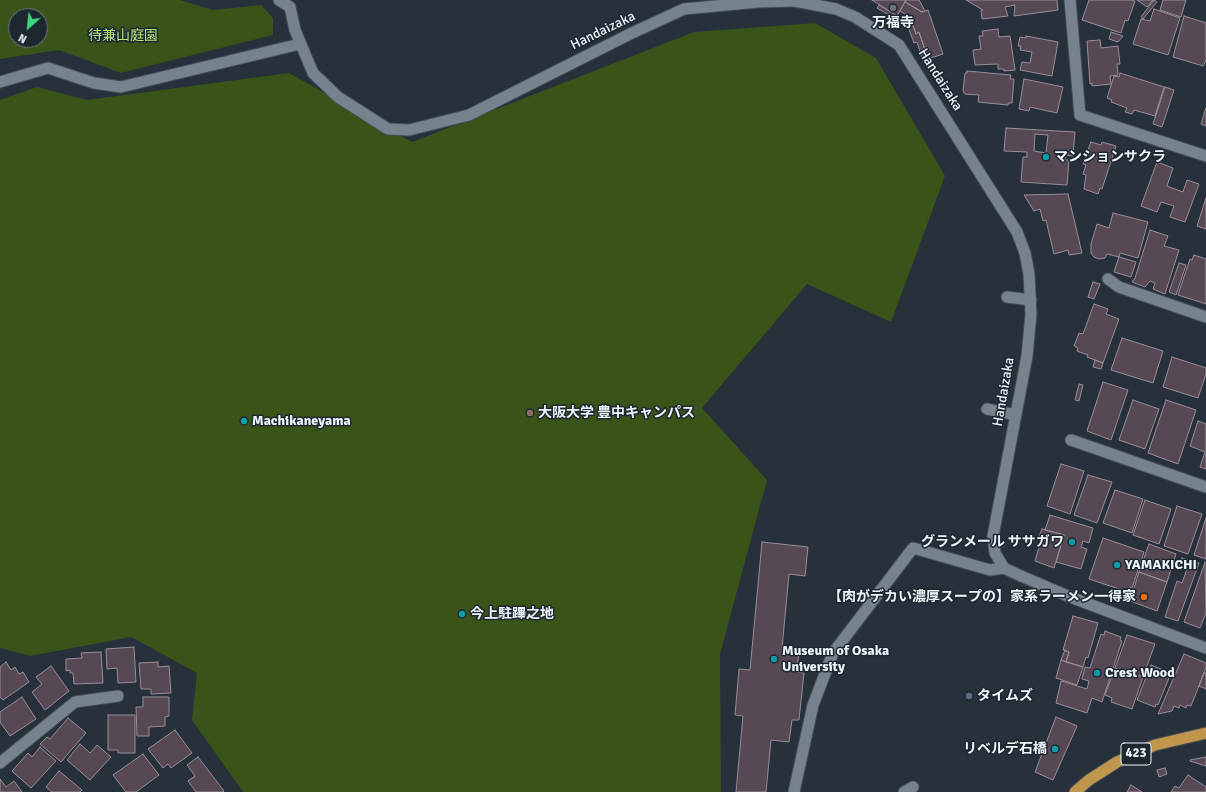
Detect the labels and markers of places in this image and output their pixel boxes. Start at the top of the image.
marker: 万福寺 [888,3,898,13]
place label: 万福寺 [872,15,914,31]
place label: マンションサクラ [1054,149,1166,165]
marker: マンションサクラ [1041,152,1051,162]
place label: 大阪大学 豊中キャンパス [538,405,695,421]
marker: 大阪大学 豊中キャンパス [525,408,535,418]
place label: Machikaneyama [252,413,351,429]
marker: Machikaneyama [239,416,249,426]
place label: グランメール ササガワ [921,534,1064,550]
marker: グランメール ササガワ [1067,537,1077,547]
place label: YAMAKICHI [1125,557,1197,573]
marker: YAMAKICHI [1112,560,1122,570]
place label: 【肉がデカい濃厚スープの】家系ラーメン一得家 [828,589,1136,605]
marker: 【肉がデカい濃厚スープの】家系ラーメン一得家 [1139,592,1149,602]
place label: 今上駐蹕之地 [470,606,554,622]
marker: 今上駐蹕之地 [457,609,467,619]
place label: Museum of Osaka University [782,643,889,676]
marker: Museum of Osaka University [769,654,779,664]
place label: Crest Wood [1105,665,1175,681]
marker: Crest Wood [1092,668,1102,678]
place label: タイムズ [977,688,1033,704]
marker: タイムズ [964,691,974,701]
place label: リベルデ石橋 [963,741,1047,757]
marker: リベルデ石橋 [1050,744,1060,754]

